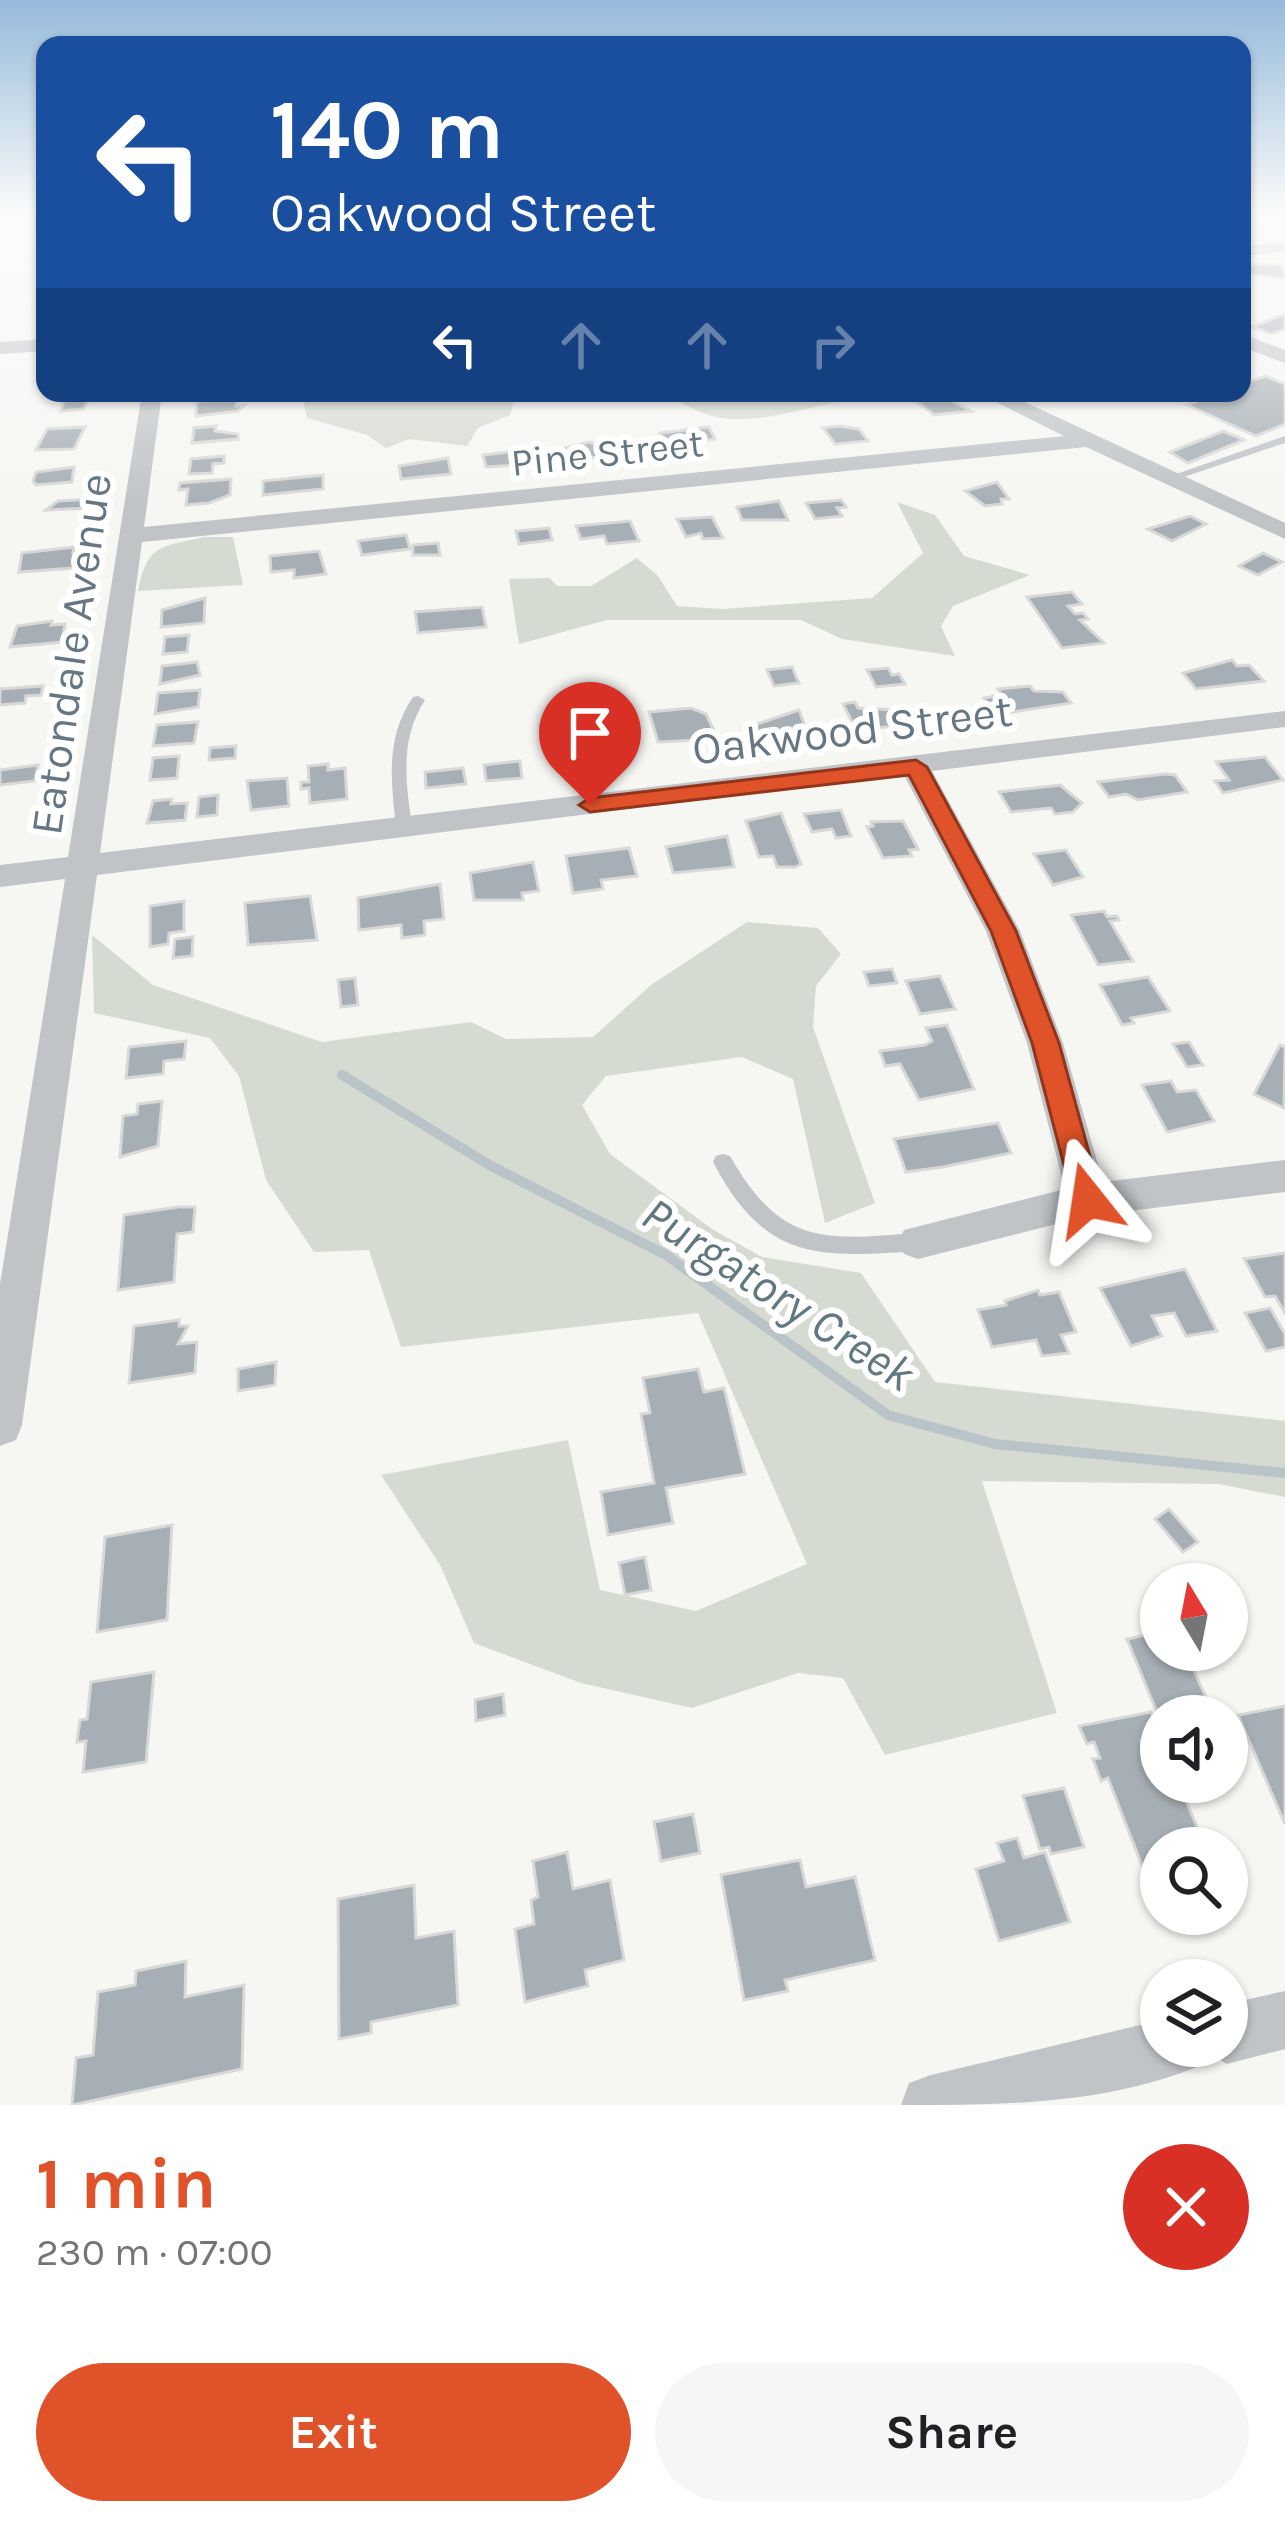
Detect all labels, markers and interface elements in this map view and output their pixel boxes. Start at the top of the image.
text: 140 m [270,81,504,179]
icon: left [72,84,228,240]
text: Oakwood Street [270,181,656,245]
icon: left [422,312,488,378]
icon: ahead [548,312,614,378]
icon: ahead [674,312,740,378]
icon: right [800,312,866,378]
street label: Pine Street [509,420,706,486]
street label: Eatondale Avenue [20,470,122,838]
pin [539,682,641,805]
street label: Oakwood Street [689,685,1015,775]
icon: arrive [557,700,623,766]
position arrow [1025,1137,1151,1263]
water label: Purgatory Creek [631,1185,926,1404]
north arrow [1140,1563,1248,1671]
map controls [1140,1563,1248,2067]
button: sound [1140,1695,1248,1803]
button: search [1140,1827,1248,1935]
button: layers [1140,1959,1248,2067]
text: 1 min [36,2142,217,2226]
button: close [1123,2144,1249,2270]
text: 230 m · 07:00 [36,2229,273,2275]
button: Exit [36,2363,631,2501]
button: Share [655,2363,1249,2501]

